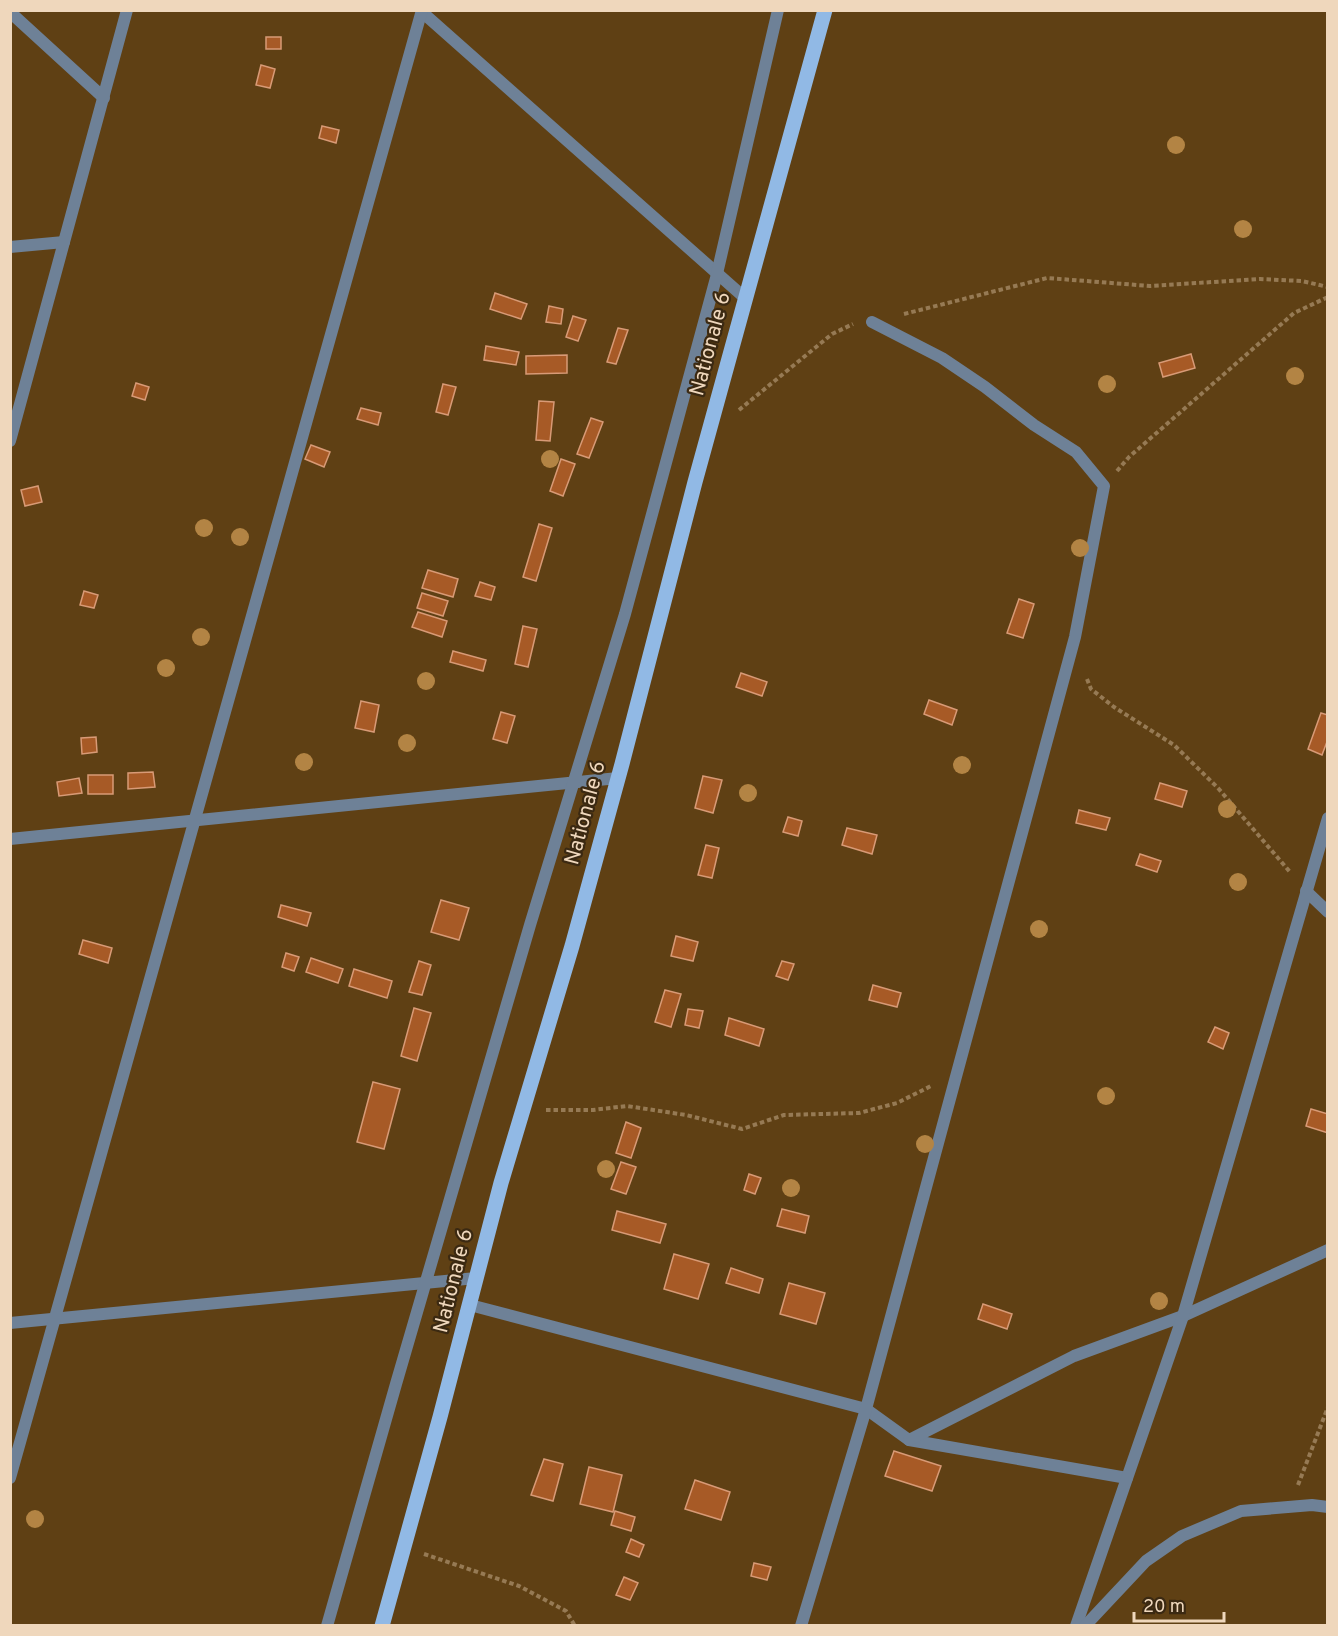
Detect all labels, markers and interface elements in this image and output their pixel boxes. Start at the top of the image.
street label: Nationale 6 [684,289,738,399]
street label: Nationale 6 [559,758,613,868]
street label: Nationale 6 [428,1226,480,1336]
scale bar [1134,1585,1224,1623]
text: 20 m [1143,1596,1185,1619]

